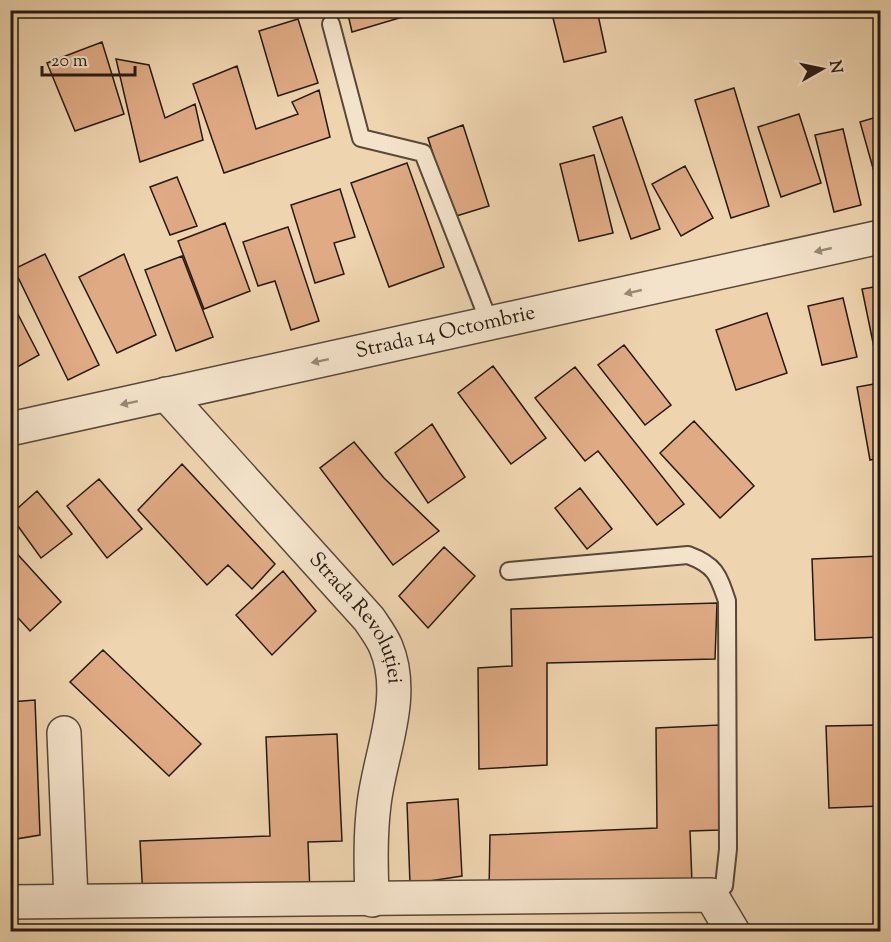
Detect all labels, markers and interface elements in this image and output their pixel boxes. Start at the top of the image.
scale bar [42,39,135,77]
north arrow [792,39,852,99]
text: 20 m [51,49,88,75]
text: N [822,59,847,75]
one-way arrow [814,246,833,255]
one-way arrow [624,288,642,298]
street label: Strada 14 Octombrie [353,298,538,367]
one-way arrow [310,357,329,366]
one-way arrow [120,398,138,408]
street label: Strada Revoluției [301,546,409,685]

